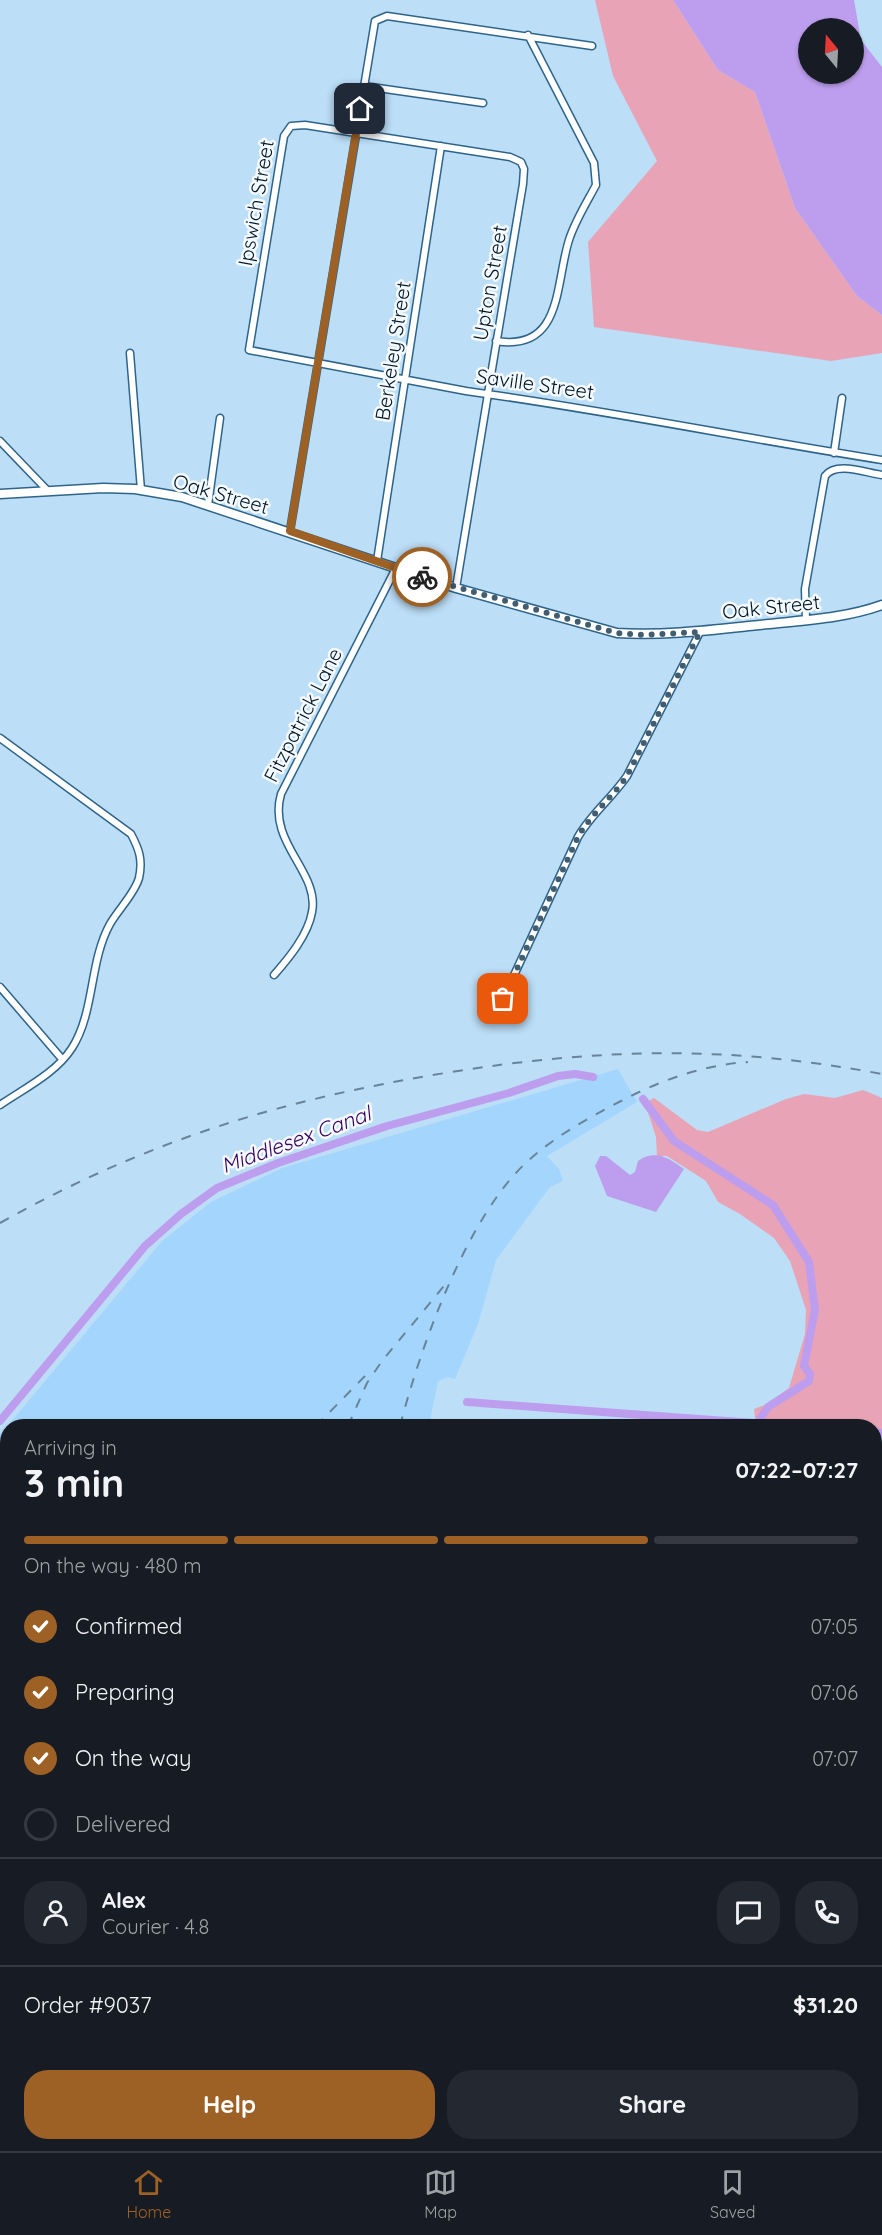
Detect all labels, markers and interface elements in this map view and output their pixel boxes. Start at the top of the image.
north arrow [798,18,864,84]
map controls [798,18,864,84]
pin [334,83,385,134]
icon: home [343,92,376,125]
street label: Ipswich Street [232,138,279,268]
street label: Upton Street [467,223,512,343]
street label: Berkeley Street [369,279,416,422]
street label: Saville Street [475,363,596,404]
street label: Oak Street [170,468,272,519]
courier [392,547,452,607]
icon: bike [406,561,439,594]
street label: Oak Street [721,589,821,624]
street label: Fitzpatrick Lane [258,644,347,786]
pin [477,973,528,1024]
icon: bag [486,982,519,1015]
water label: Middlesex Canal [217,1099,376,1178]
text: Arriving in [24,1435,117,1460]
text: 07:22–07:27 [736,1456,858,1484]
text: 3 min [24,1458,124,1507]
text: On the way · 480 m [24,1553,202,1578]
icon: check [24,1610,57,1643]
text: Confirmed [75,1612,182,1640]
text: 07:05 [810,1614,858,1639]
icon: check [24,1676,57,1709]
text: Preparing [75,1678,175,1706]
text: 07:06 [811,1680,858,1705]
icon: check [24,1742,57,1775]
text: On the way [75,1744,191,1772]
text: 07:07 [812,1746,858,1771]
text: Delivered [75,1810,171,1838]
button: person [24,1881,87,1944]
button: chat [717,1881,780,1944]
button: phone [795,1881,858,1944]
text: Alex [102,1886,145,1914]
text: Courier · 4.8 [102,1914,209,1939]
text: Order #9037 [24,1991,152,2019]
text: $31.20 [793,1991,858,2019]
button: Help [24,2070,435,2139]
button: Share [447,2070,858,2139]
tab: Home [126,2166,171,2222]
tab: Map [424,2166,457,2222]
tab: Saved [710,2166,756,2222]

